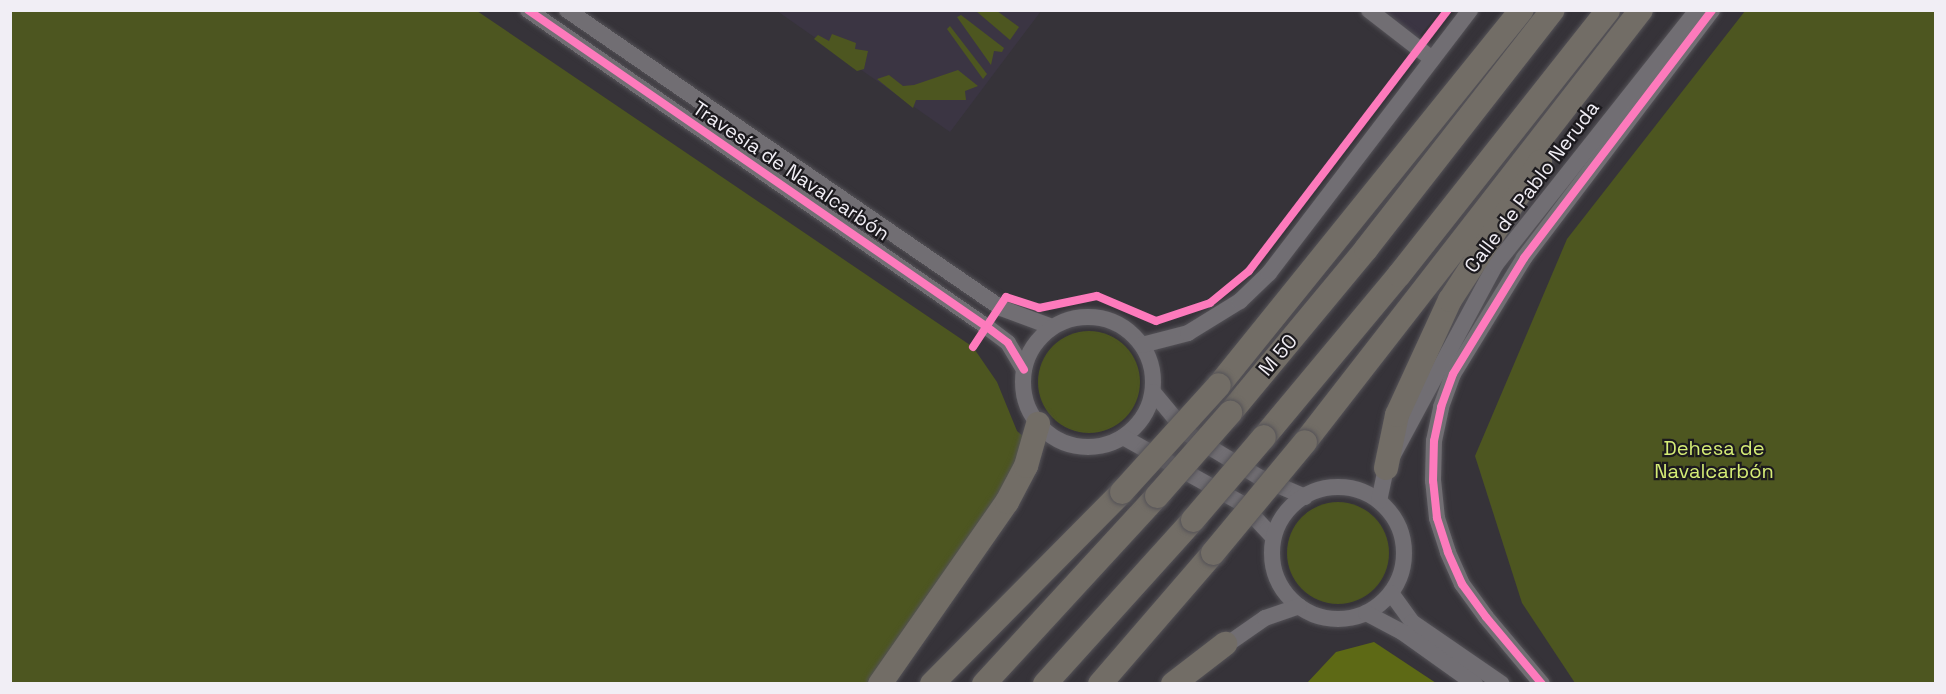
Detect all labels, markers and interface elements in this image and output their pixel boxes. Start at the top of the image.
street label: Travesía de Navalcarbón [688,96,894,246]
street label: Calle de Pablo Neruda [1460,96,1604,278]
street label: M 50 [1254,329,1302,381]
park label: Dehesa de Navalcarbón [1654,437,1774,484]

